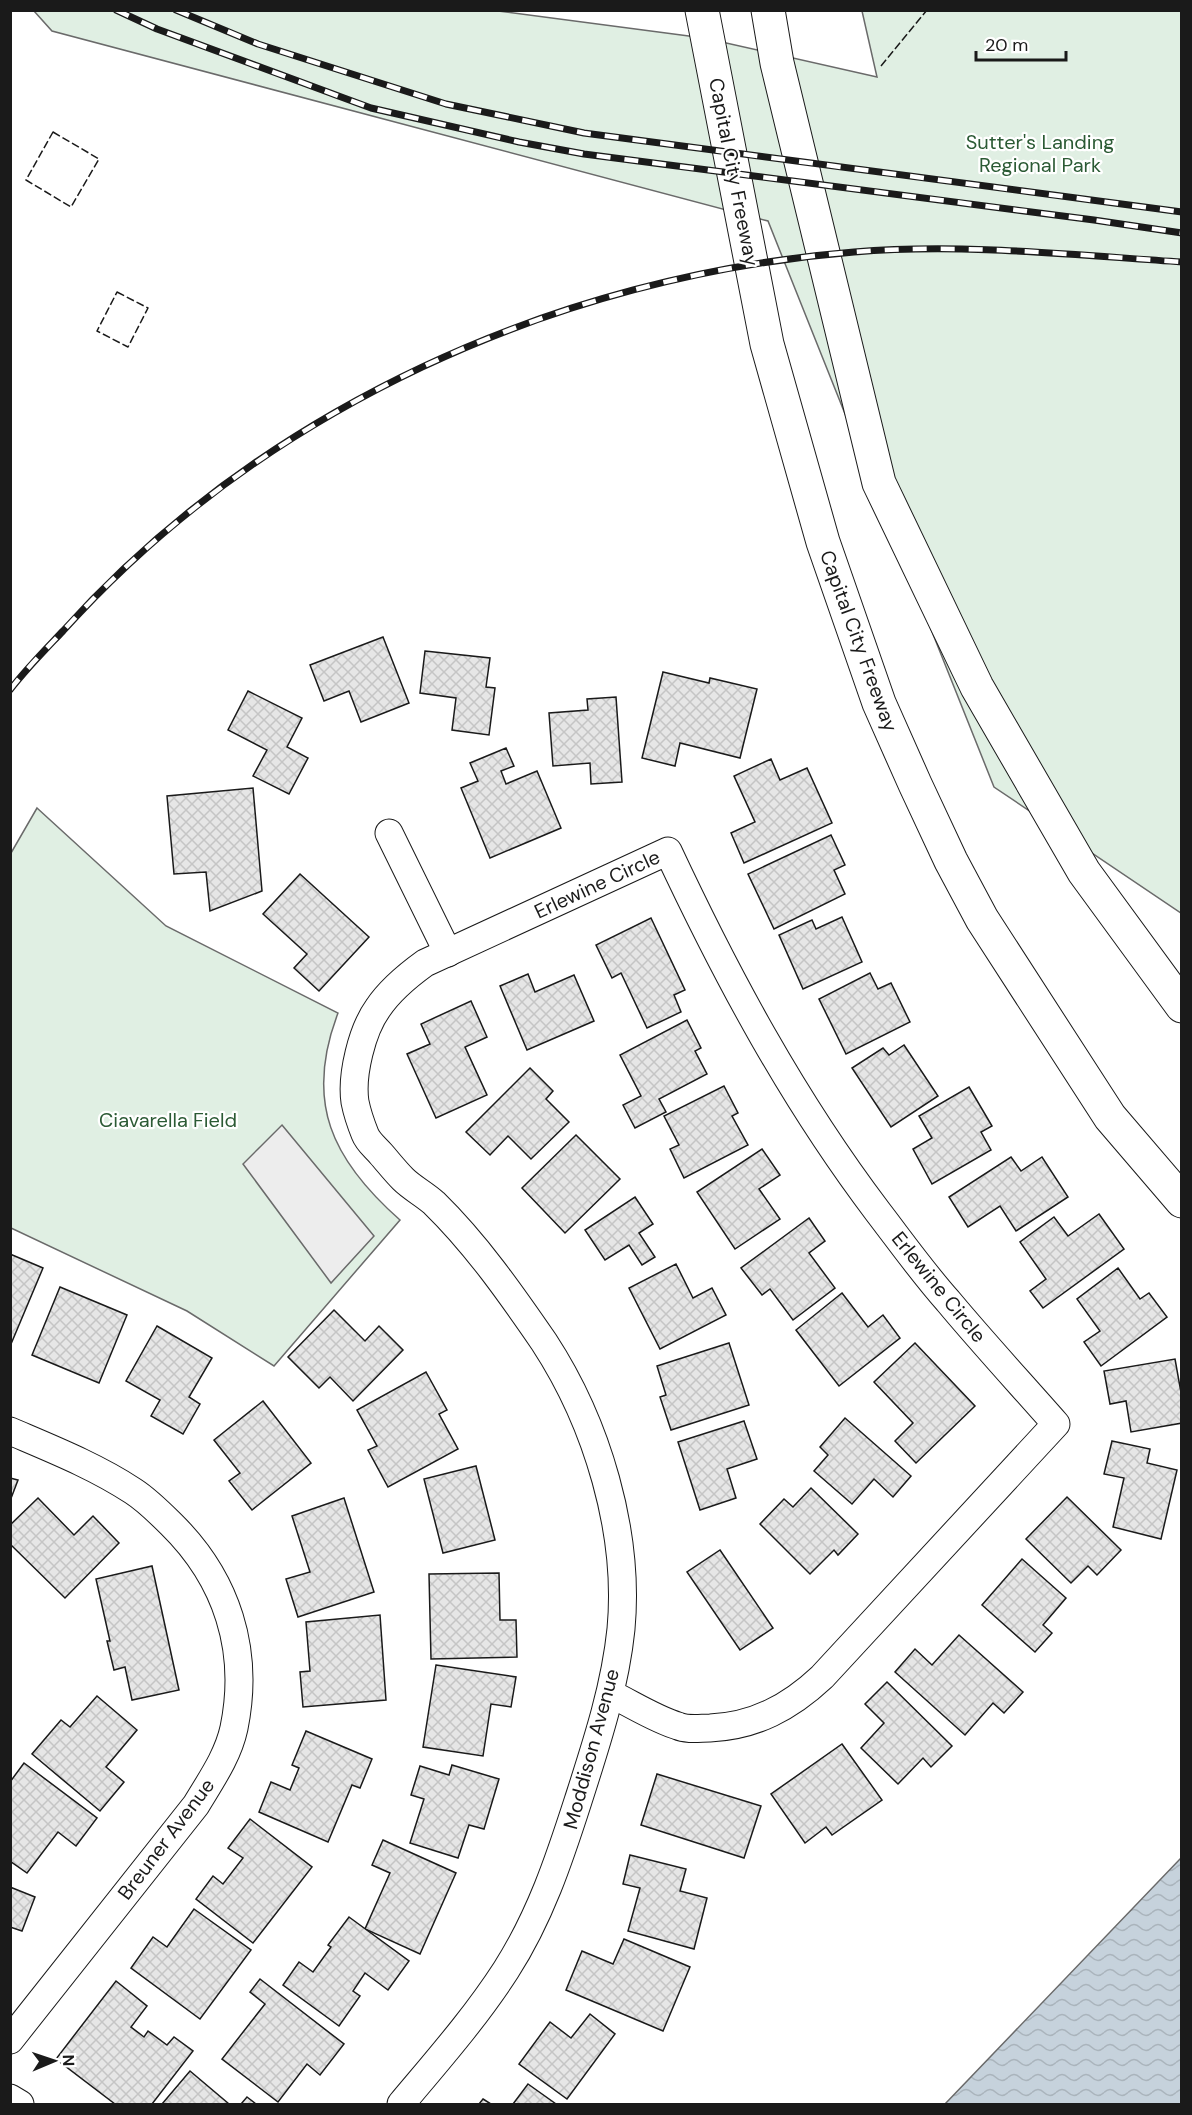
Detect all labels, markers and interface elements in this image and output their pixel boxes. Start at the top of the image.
scale bar [976,24,1066,62]
text: 20 m [985,33,1028,57]
street label: Capital City Freeway [703,76,765,268]
park label: Sutter's Landing Regional Park [966,129,1114,178]
street label: Capital City Freeway [814,547,904,735]
street label: Erlewine Circle [530,844,664,924]
park label: Ciavarella Field [99,1107,237,1133]
street label: Erlewine Circle [886,1226,992,1348]
street label: Moddison Avenue [557,1666,625,1832]
street label: Breuner Avenue [112,1773,220,1905]
north arrow [24,2031,84,2091]
text: N [58,2054,79,2067]

